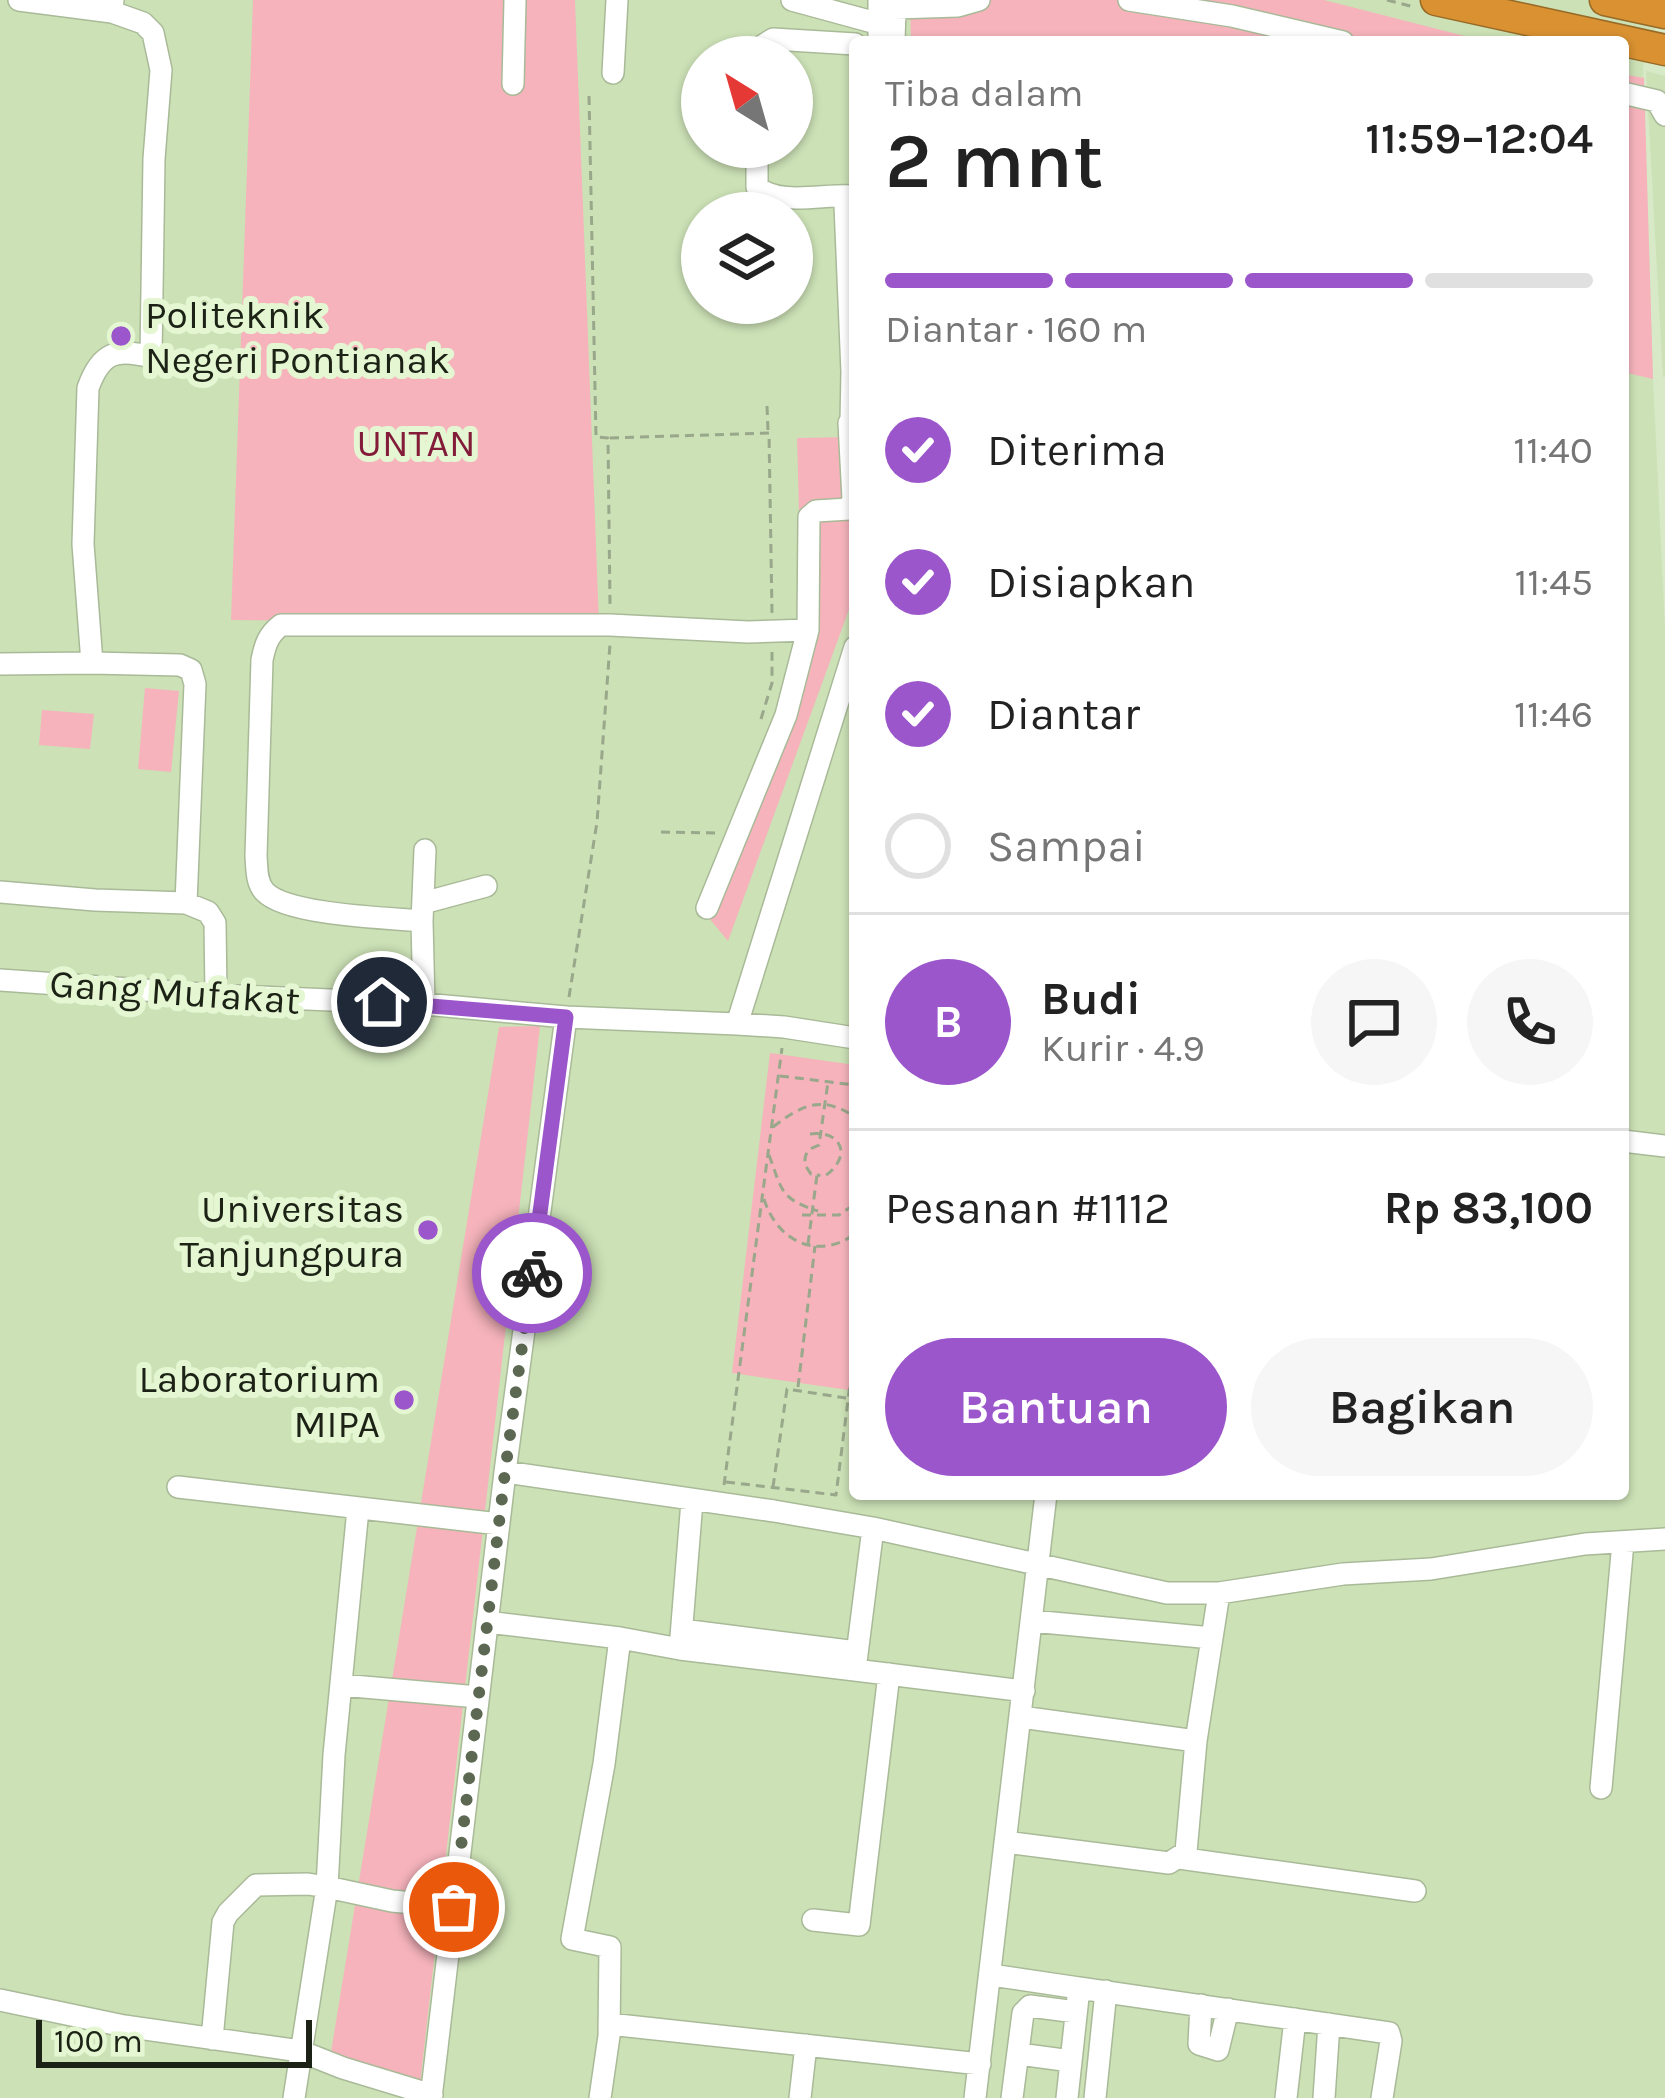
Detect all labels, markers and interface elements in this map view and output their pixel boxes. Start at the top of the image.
north arrow [681,36,813,168]
map controls [681,36,813,324]
text: Tiba dalam [885,70,1083,116]
text: 11:59–12:04 [1365,112,1593,164]
text: 2 mnt [885,115,1103,207]
button: layers [681,192,813,324]
place label: Politeknik Negeri Pontianak [145,292,450,383]
text: Diantar · 160 m [885,306,1147,352]
marker: Politeknik Negeri Pontianak [108,323,134,349]
icon: check [885,417,951,483]
park label: UNTAN [356,420,476,466]
text: Diterima [987,424,1167,476]
text: 11:40 [1513,427,1593,473]
icon: check [885,549,951,615]
text: Disiapkan [987,556,1196,608]
text: 11:45 [1514,559,1593,605]
icon: check [885,681,951,747]
text: Diantar [987,688,1140,740]
text: 11:46 [1514,691,1593,737]
text: Sampai [987,820,1146,872]
pin [331,951,433,1053]
button: chat [1311,959,1437,1085]
button: phone [1467,959,1593,1085]
street label: Gang Mufakat [48,960,302,1024]
icon: home [349,969,415,1035]
text: Budi [1041,973,1141,1025]
text: B [933,996,963,1048]
text: Kurir · 4.9 [1041,1025,1205,1071]
text: Pesanan #1112 [885,1182,1170,1234]
text: Rp 83,100 [1384,1182,1593,1234]
place label: Universitas Tanjungpura [179,1186,404,1277]
courier [472,1213,592,1333]
marker: Universitas Tanjungpura [415,1217,441,1243]
icon: bike [499,1240,565,1306]
button: Bantuan [885,1338,1227,1476]
button: Bagikan [1251,1338,1593,1476]
place label: Laboratorium MIPA [139,1356,380,1447]
marker: Laboratorium MIPA [391,1387,417,1413]
pin [403,1856,505,1958]
icon: bag [421,1874,487,1940]
scale bar [36,2014,312,2067]
text: 100 m [54,2022,143,2060]

